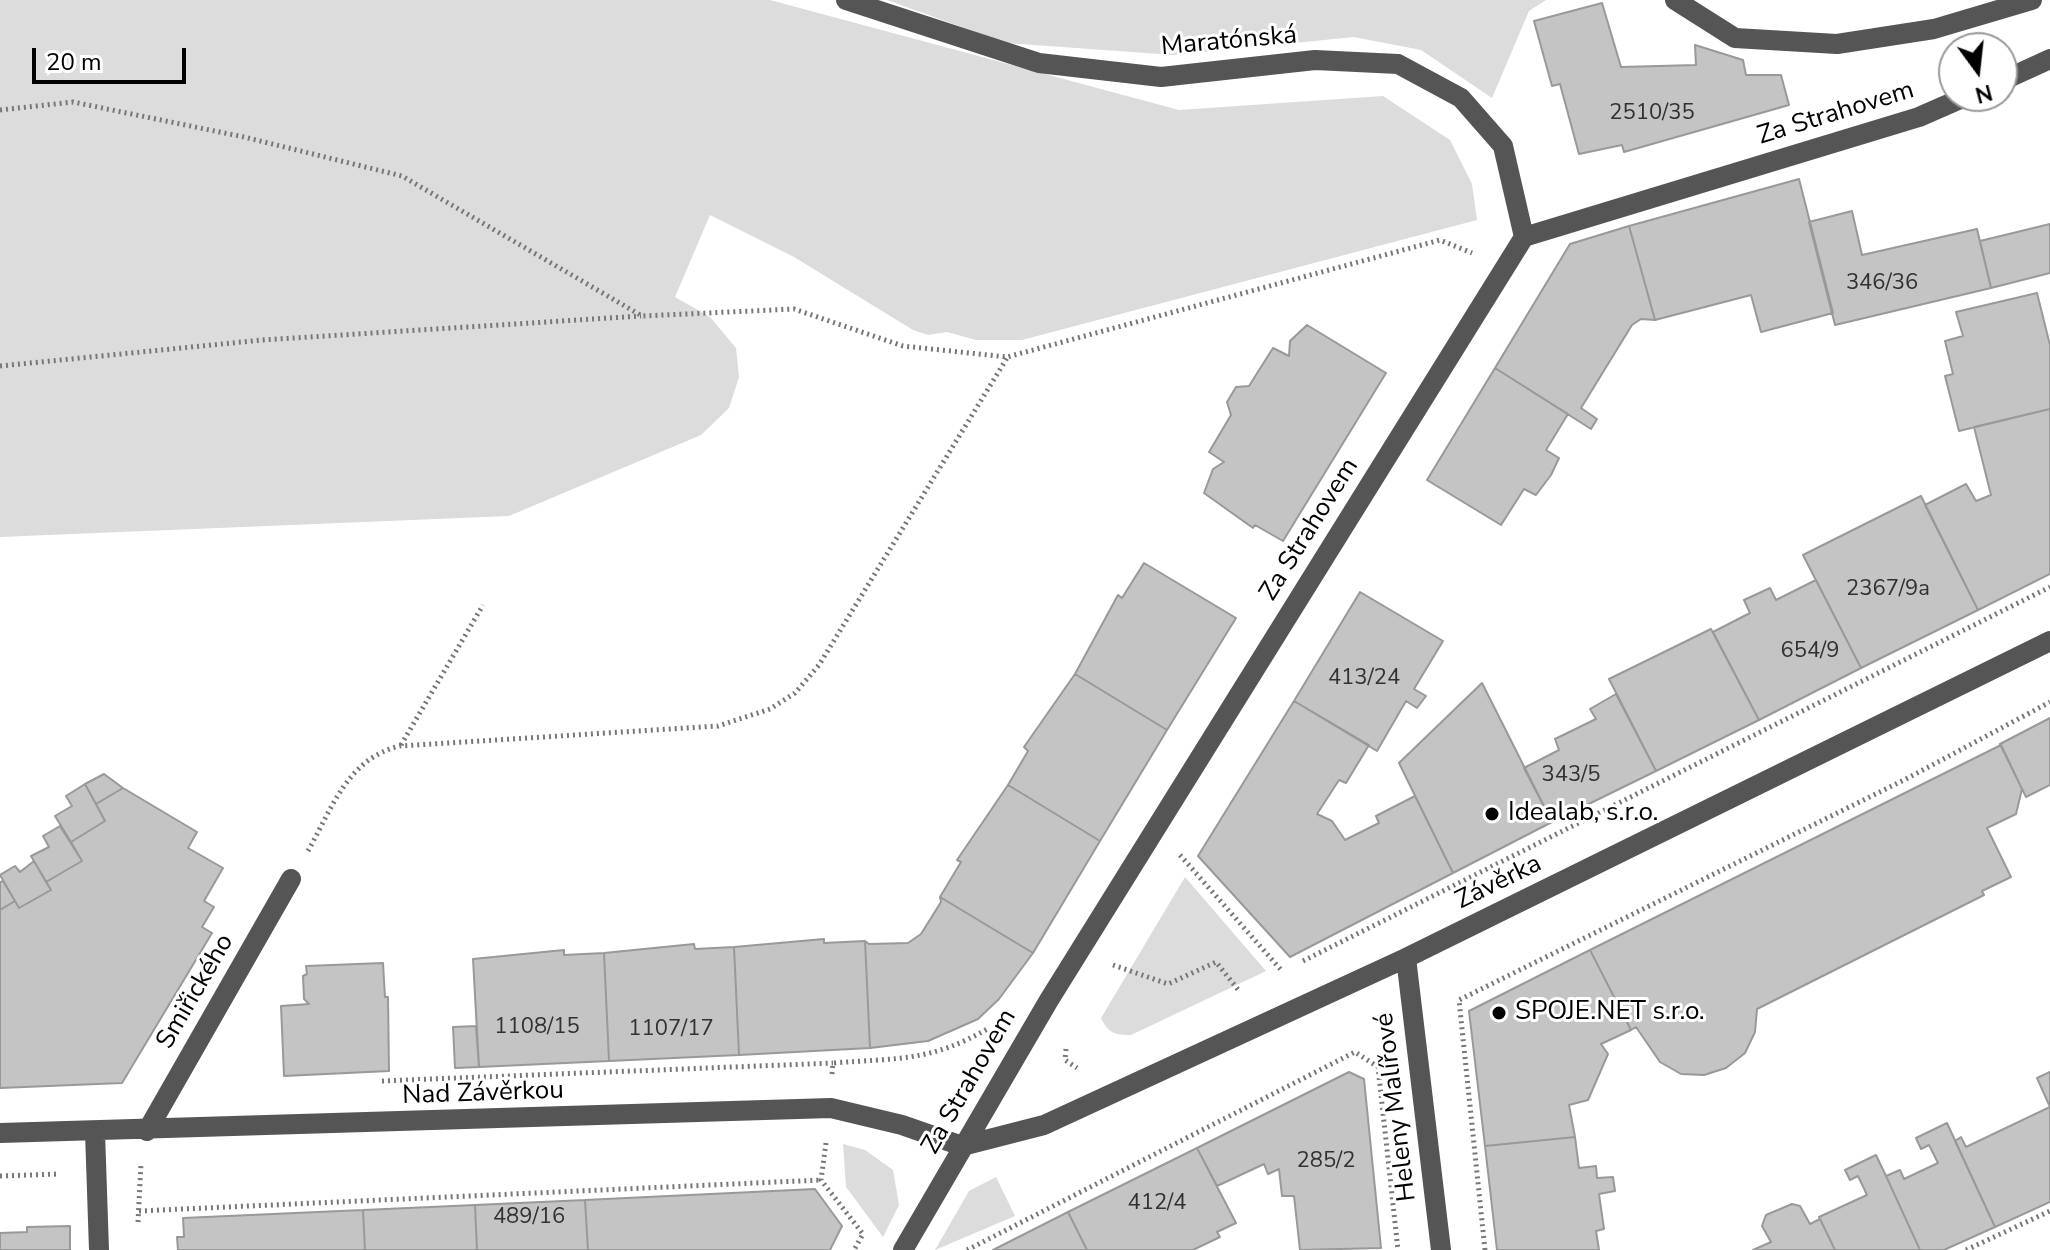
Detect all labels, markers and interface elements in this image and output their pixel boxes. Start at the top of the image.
street label: Maratónská [1160,21,1298,63]
scale bar [36,32,190,82]
north arrow [1938,32,2018,112]
text: 20 m [46,46,102,78]
street label: Za Strahovem [1754,75,1918,153]
text: N [1972,77,1996,110]
house number: 2510/35 [1609,101,1695,127]
house number: 346/36 [1846,271,1918,297]
street label: Za Strahovem [1254,453,1366,607]
house number: 2367/9a [1846,577,1930,603]
house number: 654/9 [1780,639,1840,665]
house number: 413/24 [1328,666,1400,692]
house number: 343/5 [1541,763,1601,789]
place label: Idealab, s.r.o. [1508,798,1658,830]
marker: Idealab, s.r.o. [1483,805,1501,823]
street label: Závěrka [1451,849,1547,917]
street label: Smiřického [151,929,241,1055]
place label: SPOJE.NET s.r.o. [1515,997,1705,1029]
street label: Za Strahovem [916,1004,1024,1160]
marker: SPOJE.NET s.r.o. [1490,1004,1508,1022]
street label: Heleny Malířové [1370,1011,1424,1203]
house number: 1108/15 [494,1015,580,1041]
house number: 1107/17 [628,1017,714,1043]
street label: Nad Závěrkou [402,1076,564,1112]
house number: 285/2 [1296,1149,1356,1175]
house number: 412/4 [1127,1191,1187,1217]
house number: 489/16 [493,1205,565,1231]

